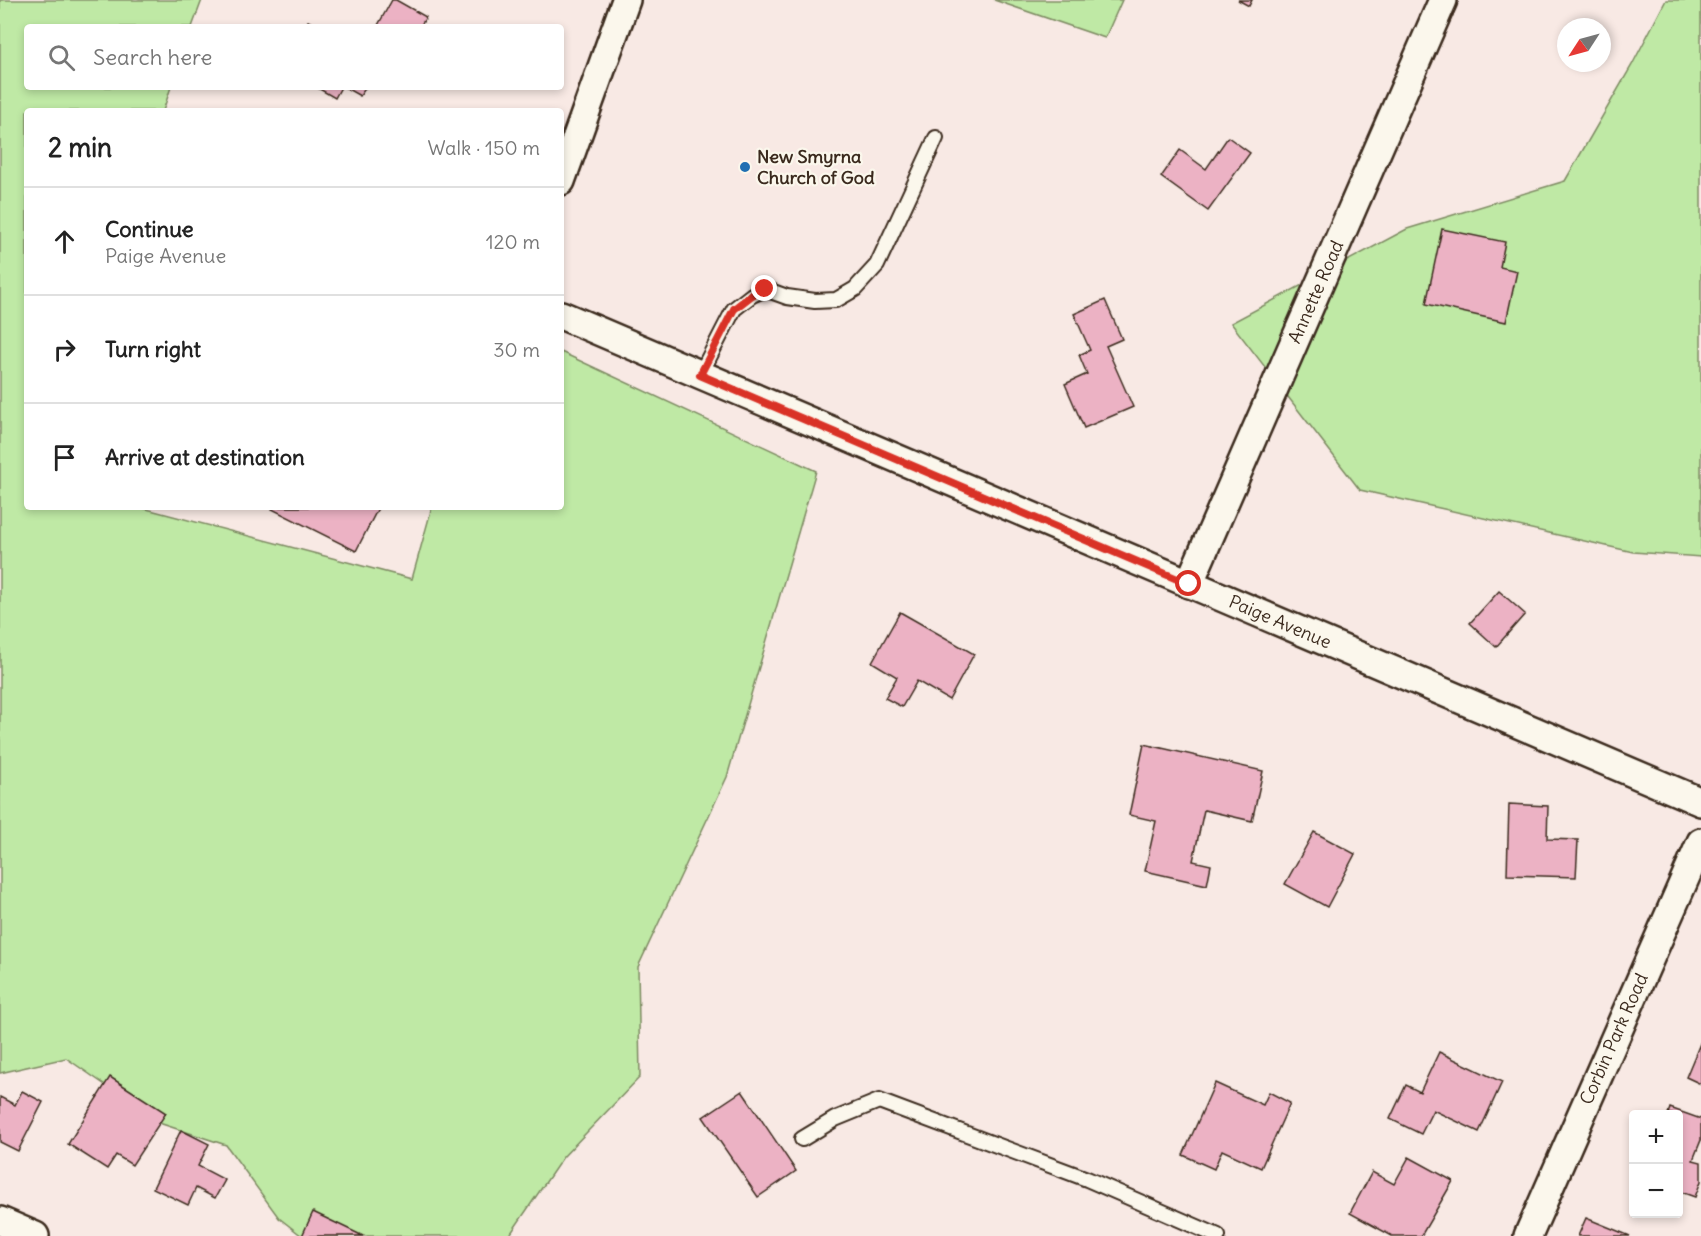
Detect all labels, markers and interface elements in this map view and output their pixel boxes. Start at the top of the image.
north arrow [1557,18,1611,72]
search box [24,24,564,90]
icon: search [45,41,78,74]
text: Search here [93,43,212,71]
text: 2 min [48,131,112,164]
text: Walk · 150 m [428,135,540,160]
place label: New Smyrna Church of God [757,145,875,189]
marker: New Smyrna Church of God [738,160,752,174]
text: Continue [105,215,194,243]
icon: ahead [48,225,81,258]
text: 120 m [486,229,540,254]
street label: Annette Road [1283,236,1349,347]
text: Paige Avenue [105,243,226,268]
route end [751,275,777,301]
icon: right [48,333,81,366]
text: Turn right [105,335,201,363]
text: 30 m [493,337,540,362]
icon: arrive [48,441,81,474]
text: Arrive at destination [105,443,305,471]
route start [1175,570,1201,596]
street label: Paige Avenue [1226,590,1335,653]
street label: Corbin Park Road [1574,969,1653,1108]
map controls [1629,1110,1683,1218]
button: + [1629,1110,1683,1164]
button: − [1629,1164,1683,1218]

